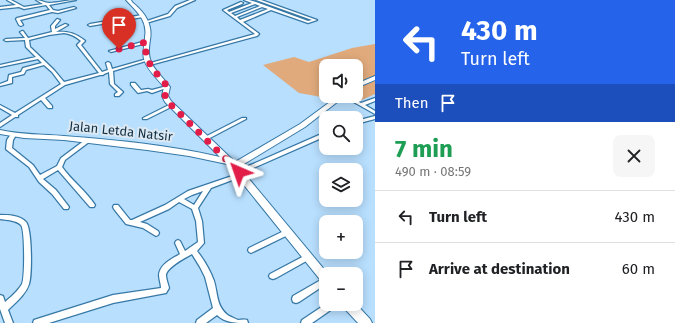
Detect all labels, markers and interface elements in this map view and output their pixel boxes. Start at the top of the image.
pin [102,8,136,49]
icon: arrive [108,14,130,36]
text: 430 m [461,14,538,47]
icon: left [395,16,447,68]
text: Turn left [461,48,530,70]
map controls [319,59,363,311]
button: sound [319,59,363,103]
icon: arrive [437,92,459,114]
text: Then [395,94,429,112]
button: search [319,111,363,155]
street label: Jalan Letda Natsir [68,118,174,144]
text: 7 min [395,135,453,163]
button: close [613,135,655,177]
position arrow [218,151,260,193]
button: layers [319,163,363,207]
text: 490 m · 08:59 [395,164,471,179]
icon: left [395,206,417,228]
text: Turn left [429,208,487,226]
text: 430 m [615,208,655,226]
button: + [319,215,363,259]
icon: arrive [395,258,417,280]
text: Arrive at destination [429,260,570,278]
text: 60 m [622,260,655,278]
button: − [319,267,363,311]

